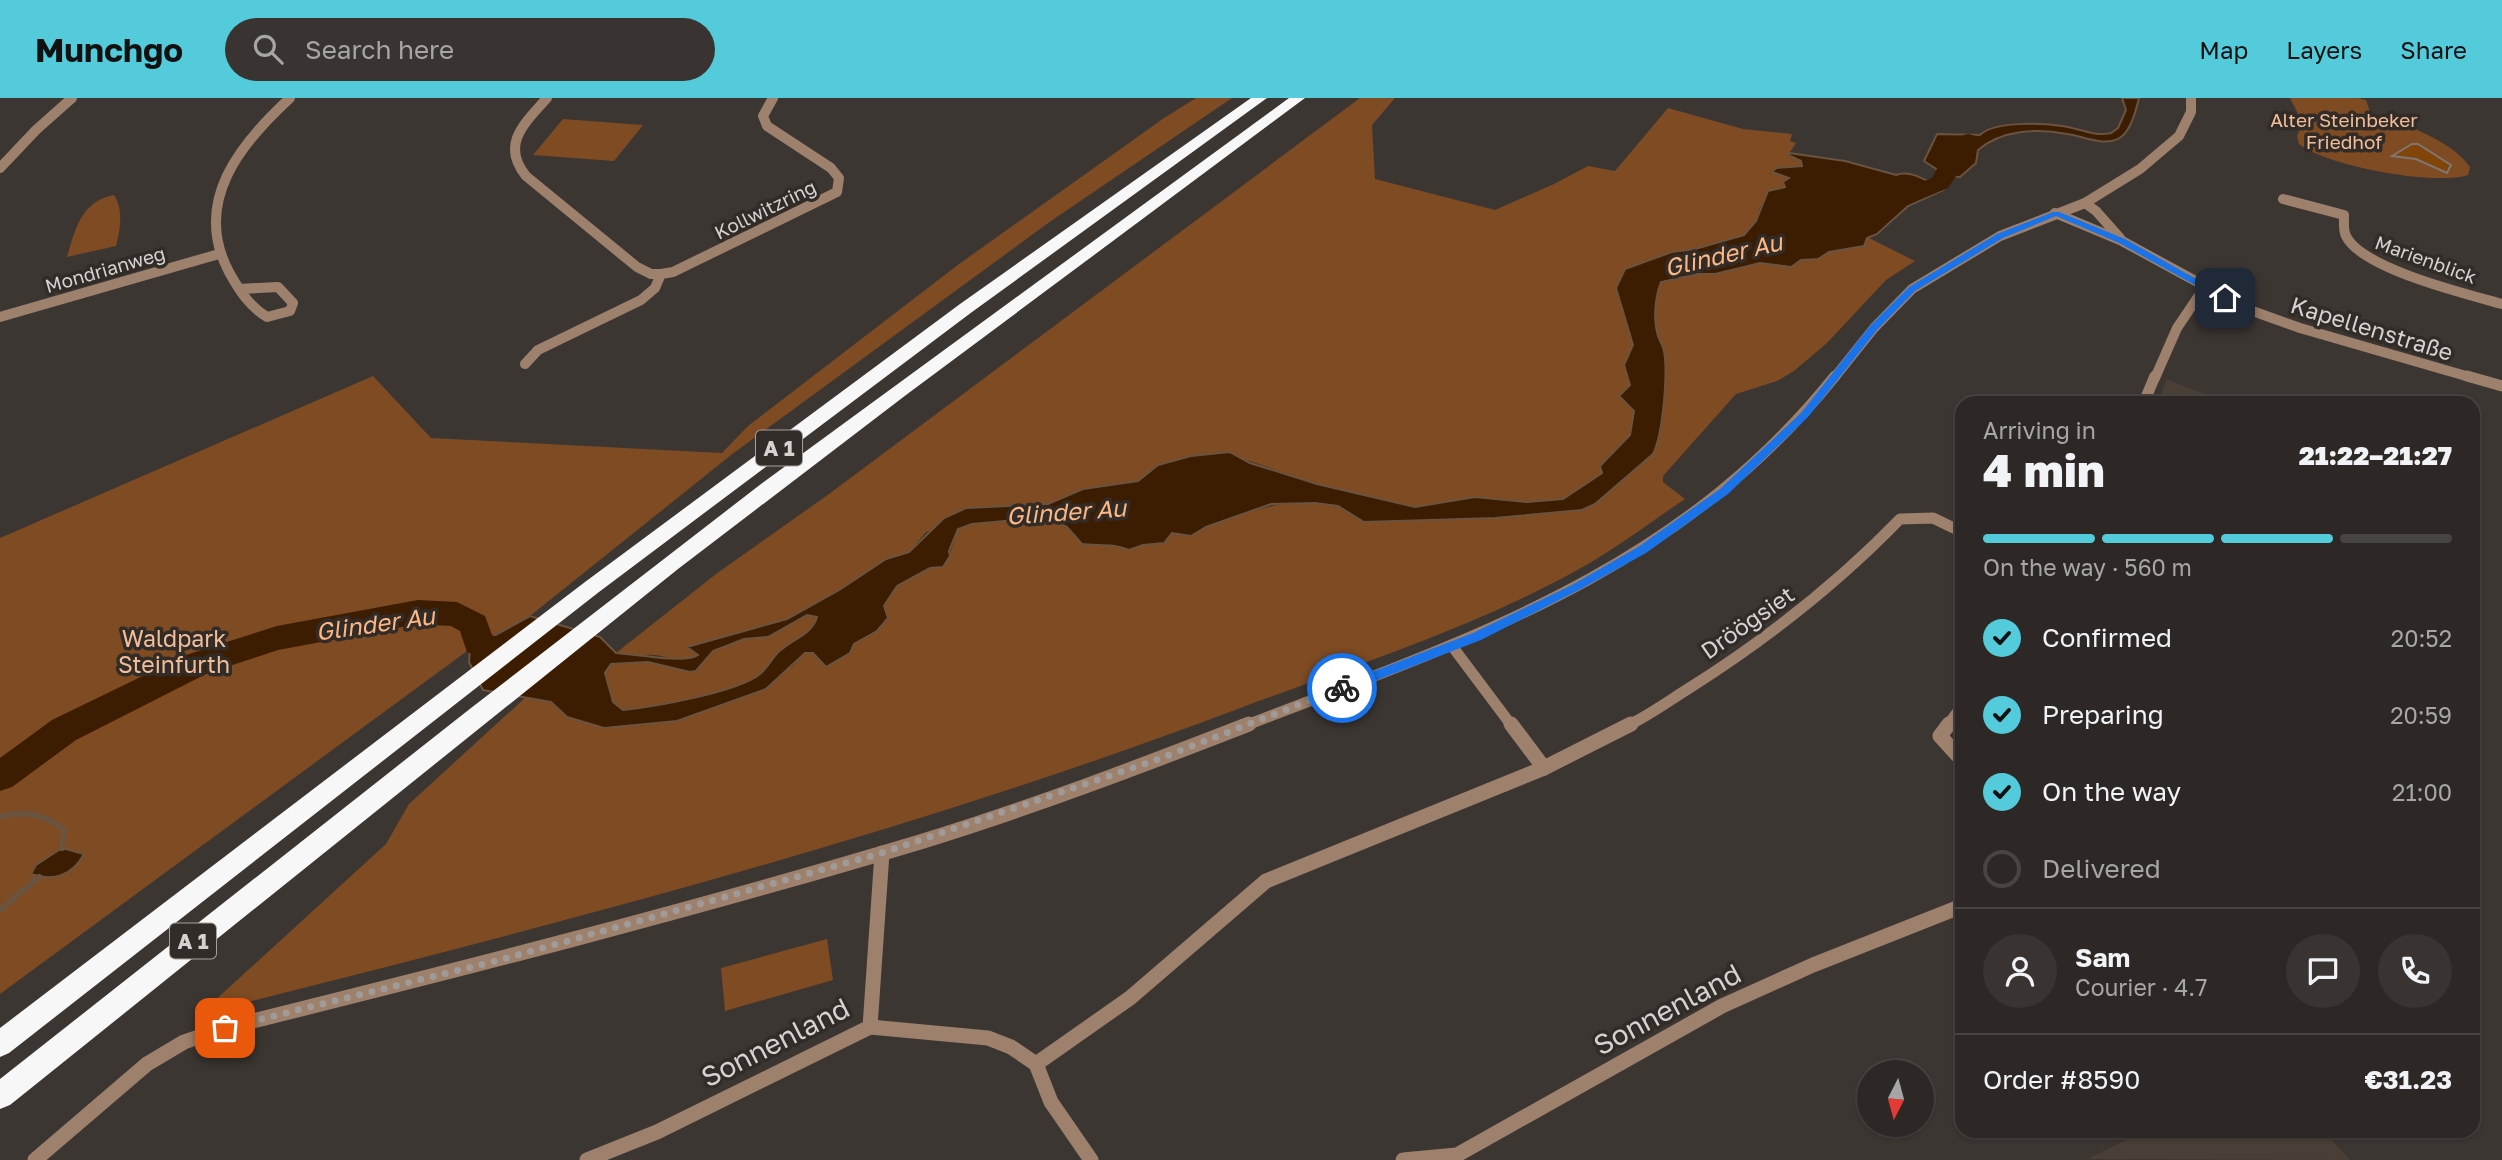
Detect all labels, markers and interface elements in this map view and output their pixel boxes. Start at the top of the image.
search box [225,18,715,81]
text: Munchgo [35,30,183,69]
icon: search [249,30,287,68]
text: Search here [305,34,454,65]
text: Map [2199,35,2248,64]
text: Layers [2286,35,2362,64]
text: Share [2400,35,2467,64]
park label: Alter Steinbeker Friedhof [2270,108,2418,153]
street label: Kollwitzring [710,175,820,243]
water label: Glinder Au [1661,226,1786,282]
street label: Marienblick [2372,230,2480,288]
street label: Mondrianweg [42,241,168,297]
pin [2195,268,2255,328]
icon: home [2206,279,2244,317]
street label: Kapellenstraße [2288,290,2456,366]
text: Arriving in [1983,416,2096,444]
road number: A 1 [756,430,802,466]
text: 21:22–21:27 [2299,440,2452,471]
text: 4 min [1983,442,2105,497]
water label: Glinder Au [1005,492,1128,530]
text: On the way · 560 m [1983,553,2192,581]
street label: Dröögsiet [1695,580,1799,664]
water label: Glinder Au [314,600,438,646]
icon: check [1983,619,2021,657]
text: Confirmed [2042,622,2172,653]
park label: Waldpark Steinfurth [118,624,230,678]
text: 20:52 [2391,624,2452,652]
courier [1307,653,1377,723]
icon: bike [1323,669,1361,707]
icon: check [1983,696,2021,734]
text: Preparing [2042,699,2164,730]
text: 20:59 [2390,701,2452,729]
icon: check [1983,773,2021,811]
text: On the way [2042,776,2181,807]
text: 21:00 [2392,778,2452,806]
text: Delivered [2042,853,2161,884]
road number: A 1 [170,924,216,958]
button: person [1983,934,2057,1008]
button: chat [2286,934,2360,1008]
button: phone [2378,934,2452,1008]
text: Sam [2075,942,2130,973]
street label: Sonnenland [1588,956,1746,1062]
text: Courier · 4.7 [2075,973,2207,1001]
street label: Sonnenland [695,991,855,1093]
pin [195,998,255,1058]
icon: bag [206,1009,244,1047]
north arrow [1857,1060,1934,1138]
map controls [1857,1060,1934,1137]
text: Order #8590 [1983,1064,2140,1095]
text: €31.23 [2364,1064,2452,1095]

